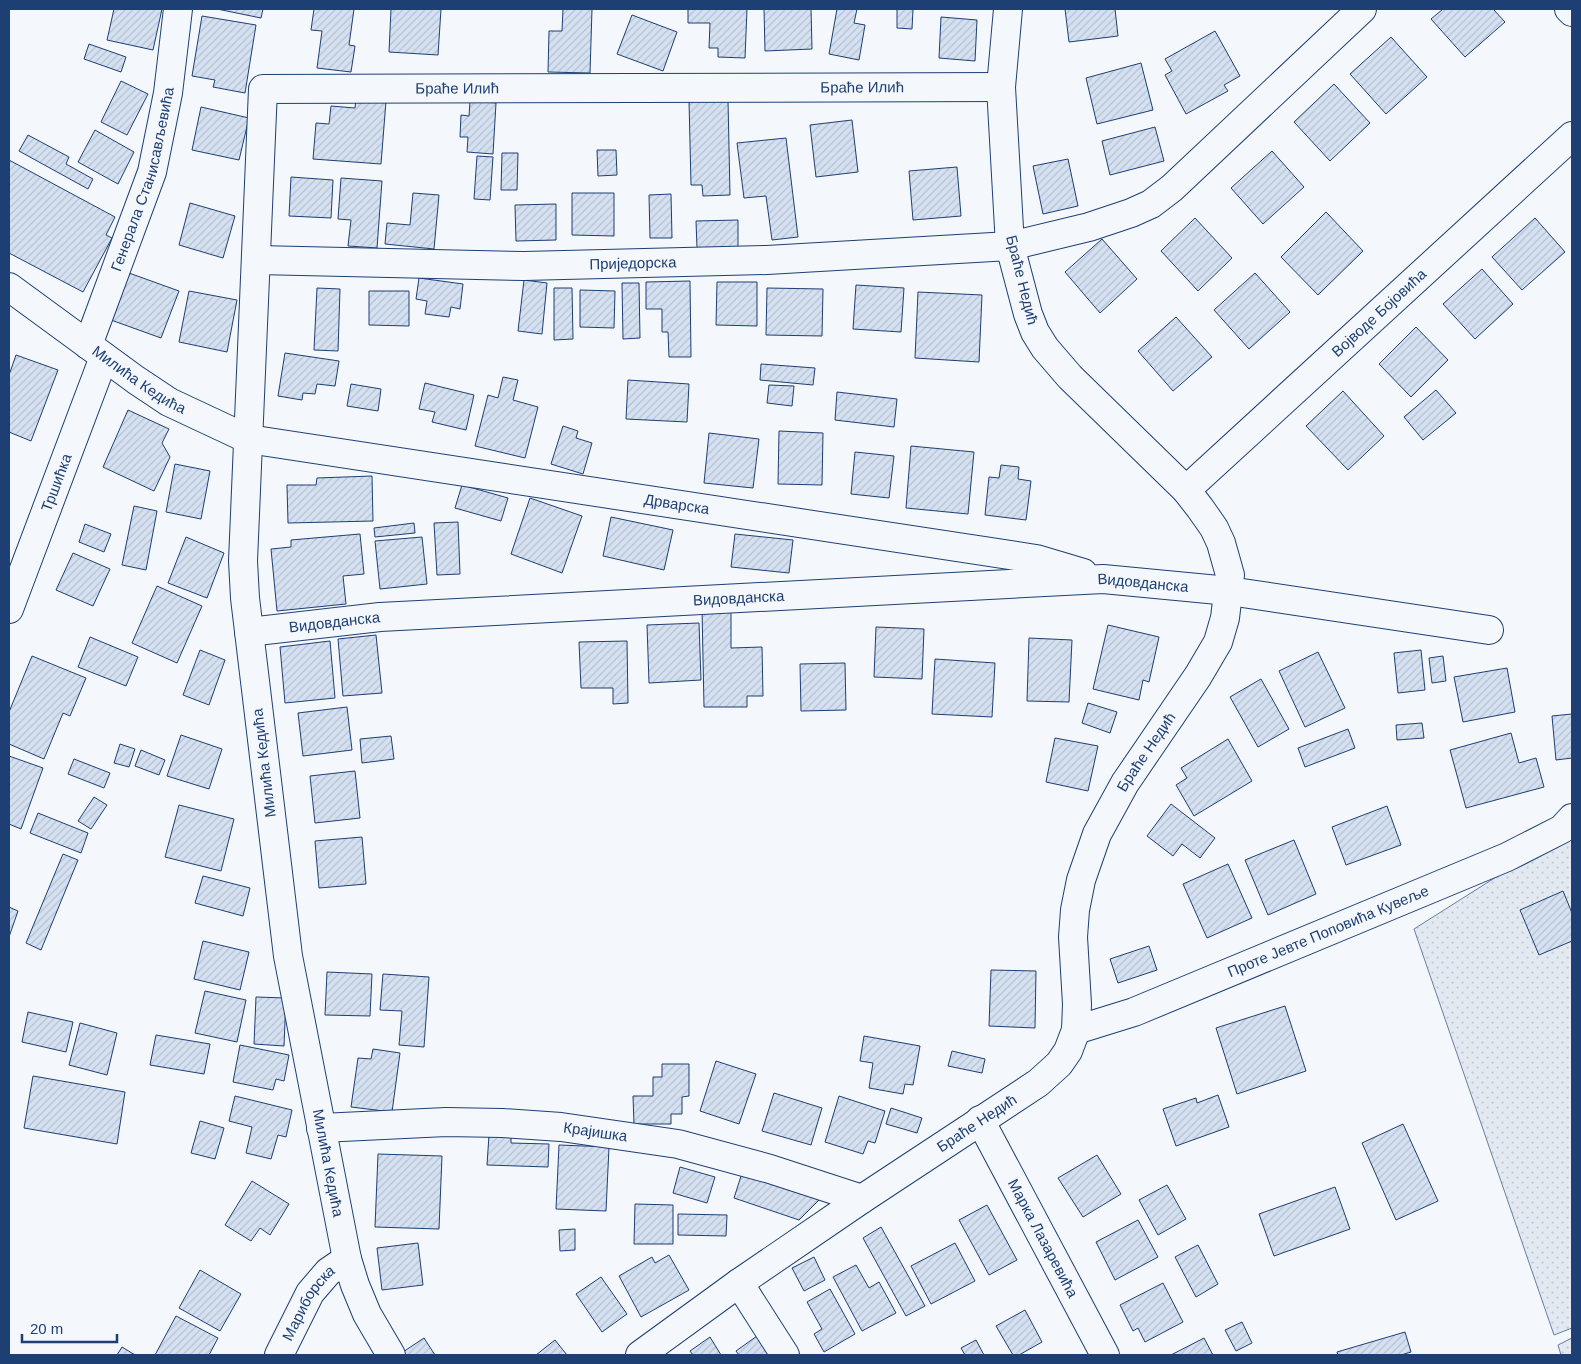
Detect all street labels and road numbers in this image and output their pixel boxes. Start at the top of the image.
street label: Браће Илић [820,78,904,95]
street label: Браће Илић [415,79,499,97]
street label: Генерала Станисављевића [107,86,177,273]
street label: Браће Недић [1003,233,1042,326]
street label: Приједорска [589,253,677,272]
street label: Војводе Бојовића [1328,265,1430,360]
street label: Милића Кедића [89,342,189,417]
street label: Тршићка [37,450,75,514]
street label: Дрварска [643,490,711,517]
street label: Видовданска [1097,570,1190,595]
street label: Видовданска [692,587,785,609]
street label: Видовданска [288,608,381,635]
street label: Милића Кедића [248,707,279,818]
street label: Браће Недић [1113,709,1179,794]
street label: Проте Јевте Поповића Кувеље [1225,882,1431,980]
street label: Браће Недић [934,1090,1020,1155]
street label: Милића Кедића [310,1108,347,1219]
street label: Крајишка [562,1118,629,1145]
street label: Марка Лазаревића [1005,1176,1082,1301]
street label: Мариборска [279,1261,338,1343]

